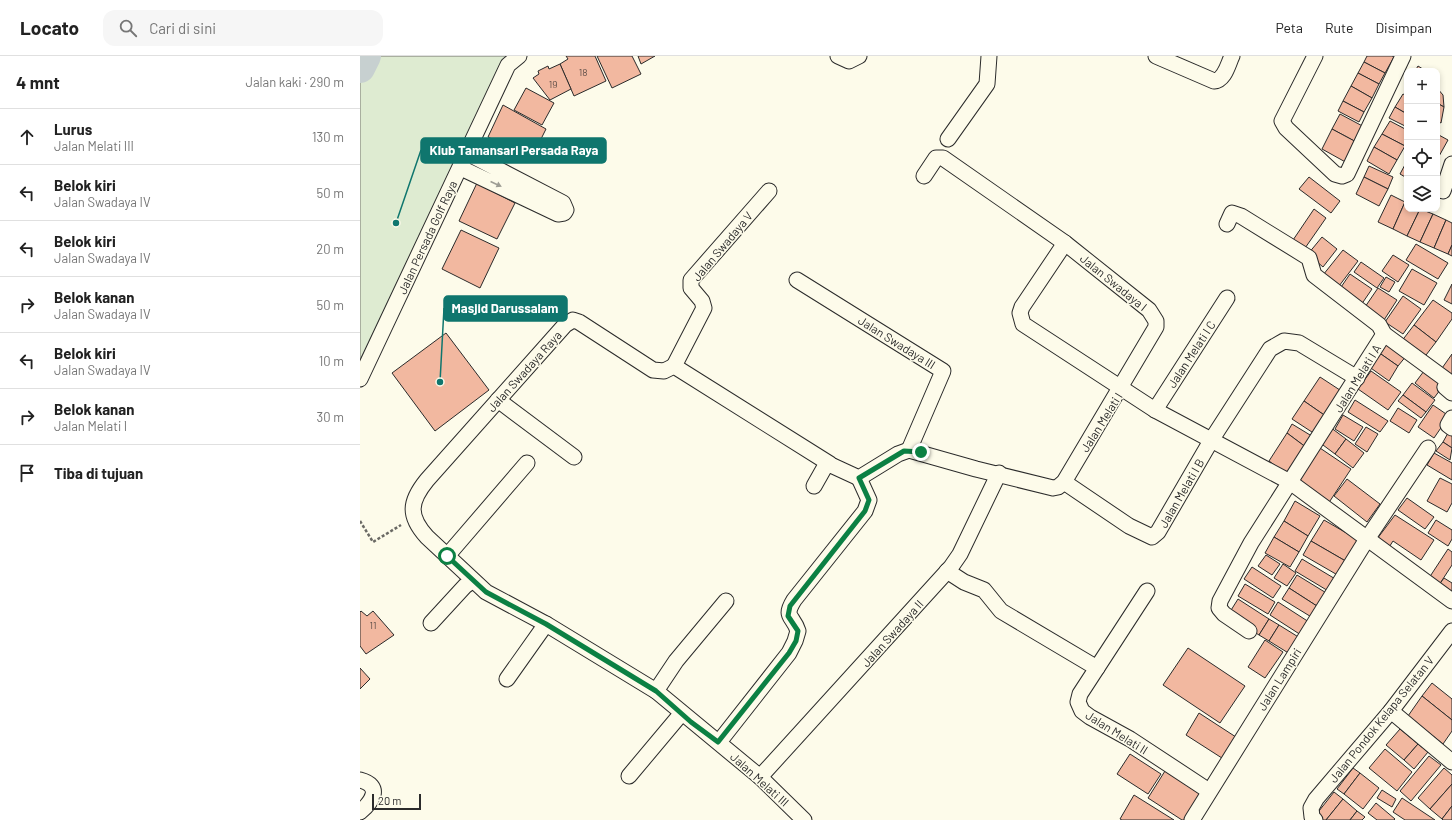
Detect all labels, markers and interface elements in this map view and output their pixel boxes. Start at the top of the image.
search box [103,10,383,46]
text: Locato [20,16,79,39]
icon: search [117,17,139,39]
text: Cari di sini [149,19,216,37]
text: Peta [1275,19,1303,36]
text: Rute [1325,19,1353,36]
text: Disimpan [1375,19,1432,36]
house number: 18 [579,66,587,78]
map controls [1404,68,1440,212]
button: + [1404,68,1440,104]
text: 4 mnt [16,72,60,92]
text: Jalan kaki · 290 m [245,74,344,90]
house number: 19 [549,78,557,90]
button: − [1404,104,1440,140]
text: Lurus [54,120,92,138]
icon: ahead [16,126,38,148]
text: 130 m [312,129,344,145]
text: Jalan Melati III [54,138,134,154]
callout: Klub Tamansari Persada Raya [421,138,606,163]
button: locate [1404,140,1440,176]
text: Klub Tamansari Persada Raya [430,142,599,158]
text: Belok kiri [54,176,116,194]
button: layers [1404,176,1440,212]
street label: Jalan Persada Golf Raya [395,178,459,296]
one-way arrow [490,181,501,187]
icon: left [16,182,38,204]
text: 50 m [317,185,344,201]
text: Jalan Swadaya IV [54,194,151,210]
street label: Jalan Swadaya V [689,209,755,283]
text: Belok kiri [54,232,116,250]
icon: left [16,238,38,260]
text: 20 m [316,241,344,257]
text: Jalan Swadaya IV [54,250,151,266]
street label: Jalan Swadaya I [1078,251,1150,313]
text: Belok kanan [54,288,134,306]
icon: right [16,294,38,316]
callout: Masjid Darussalam [444,296,567,321]
text: 50 m [317,297,344,313]
text: Masjid Darussalam [452,300,559,316]
text: Jalan Swadaya IV [54,306,151,322]
street label: Jalan Swadaya III [856,313,938,371]
street label: Jalan Melati I C [1164,318,1218,390]
street label: Jalan Swadaya Raya [484,328,564,414]
street label: Jalan Melati I A [1331,342,1383,414]
text: Belok kiri [54,344,116,362]
icon: left [16,350,38,372]
text: 10 m [319,353,344,369]
text: Jalan Swadaya IV [54,362,151,378]
street label: Jalan Melati I [1077,390,1125,454]
text: Belok kanan [54,400,134,418]
icon: right [16,406,38,428]
text: 30 m [317,409,344,425]
text: Jalan Melati I [54,418,127,434]
route end [912,443,930,461]
street label: Jalan Melati I B [1156,456,1206,530]
icon: arrive [16,462,38,484]
text: Tiba di tujuan [54,464,143,482]
route start [438,547,456,565]
street label: Jalan Swadaya II [858,597,926,669]
house number: 11 [369,619,377,631]
street label: Jalan Lampiri [1254,645,1304,713]
street label: Jalan Pondok Kelapa Selatan V [1326,653,1436,785]
street label: Jalan Melati II [1083,707,1151,757]
street label: Jalan Melati III [728,749,792,809]
scale bar [372,792,421,811]
text: 20 m [378,794,401,807]

